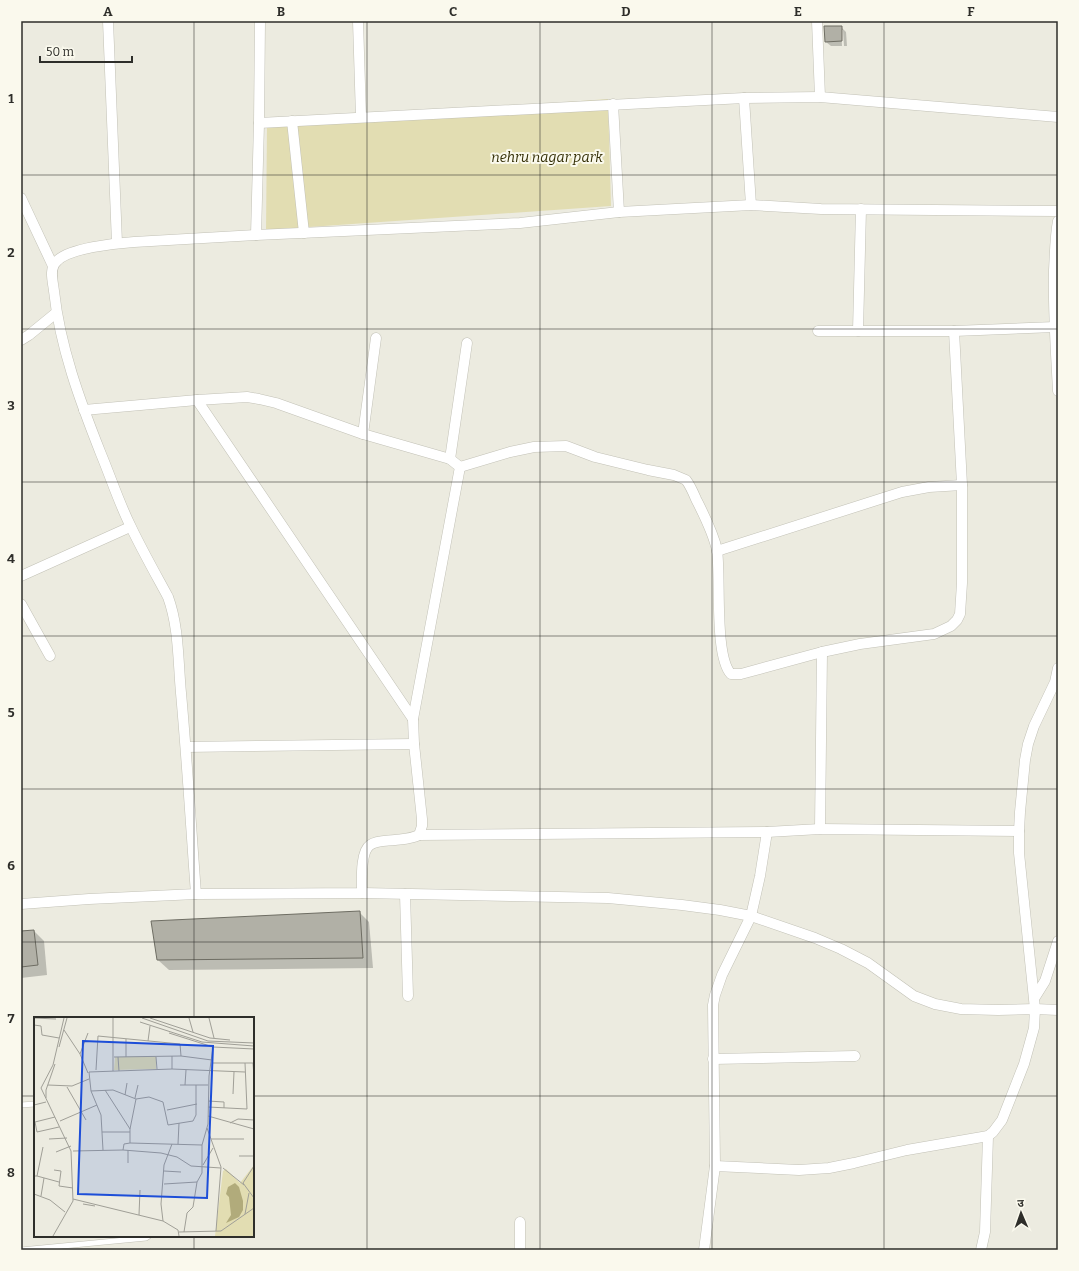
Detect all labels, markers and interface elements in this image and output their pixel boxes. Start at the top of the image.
text: A [103,4,113,19]
text: B [277,4,285,19]
text: C [449,4,457,19]
text: D [621,4,631,19]
text: E [794,4,802,19]
text: F [967,4,975,19]
scale bar [40,38,132,64]
text: 50 m [46,45,75,59]
text: 1 [8,91,14,106]
park label: nehru nagar park [491,149,603,166]
text: 2 [7,245,15,260]
text: 3 [7,398,15,413]
text: 4 [7,551,15,566]
text: 5 [7,705,15,720]
text: 6 [7,858,15,873]
text: 7 [8,1011,15,1026]
inset map [34,1017,254,1237]
text: 8 [7,1165,15,1180]
north arrow [1001,1193,1041,1233]
text: उ [1017,1197,1025,1210]

